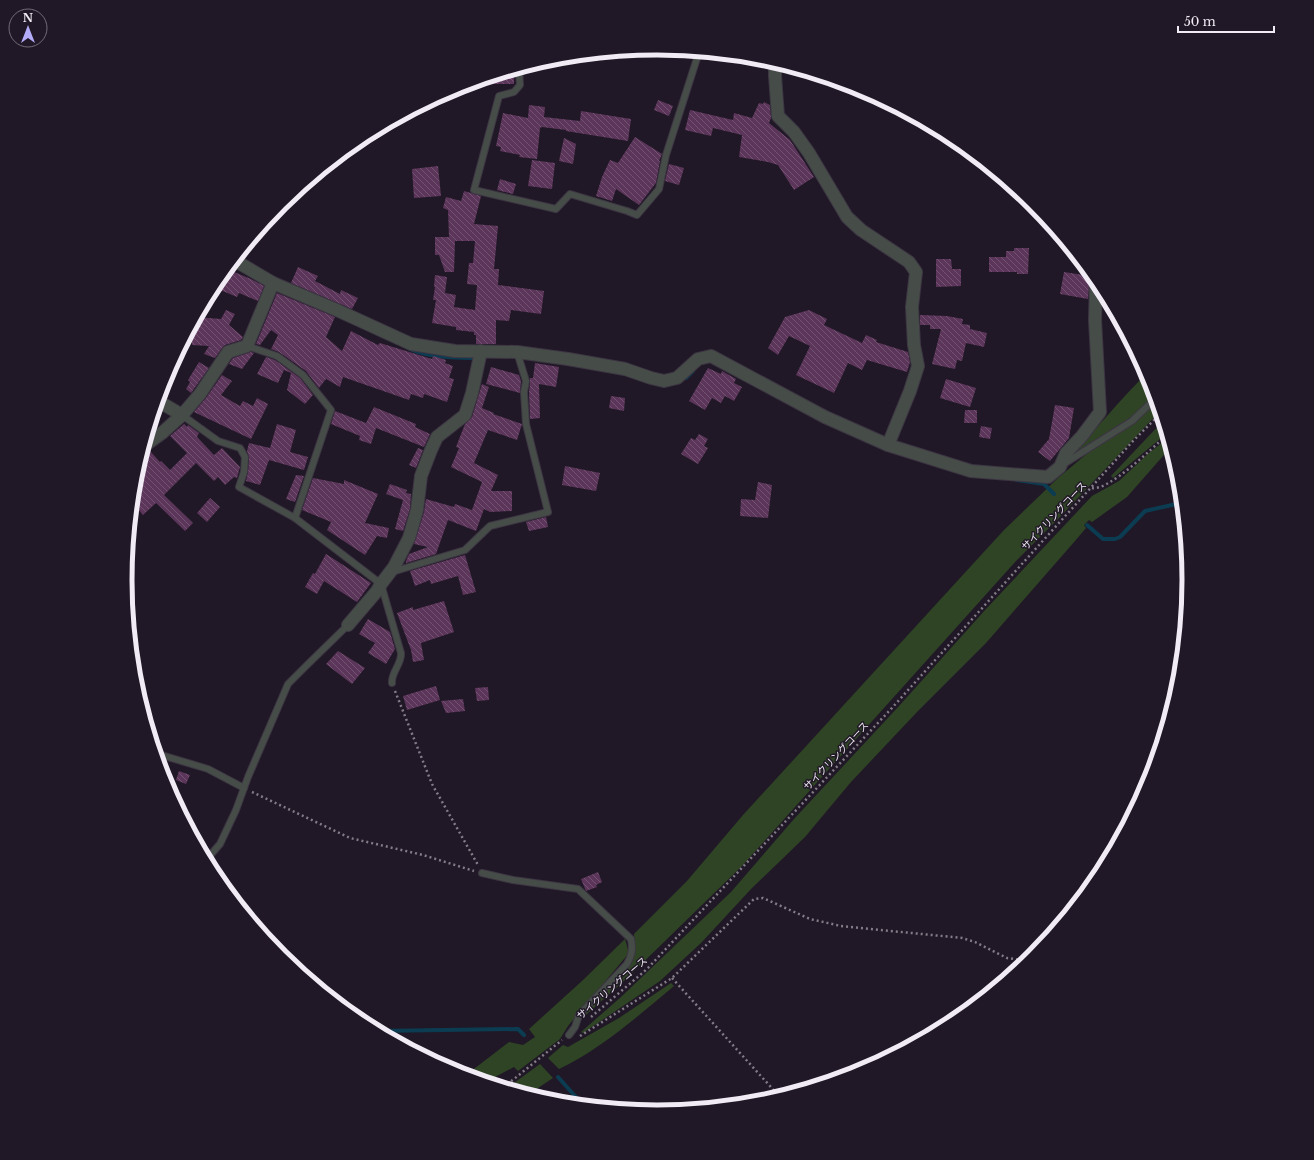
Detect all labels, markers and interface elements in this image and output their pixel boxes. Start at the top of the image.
north arrow [8,8,48,48]
scale bar [1178,8,1274,34]
text: N [23,11,34,25]
text: 50 m [1184,14,1216,29]
street label: サイクリングコース [1019,479,1089,553]
street label: サイクリングコース [801,719,871,793]
street label: サイクリングコース [574,954,650,1022]

